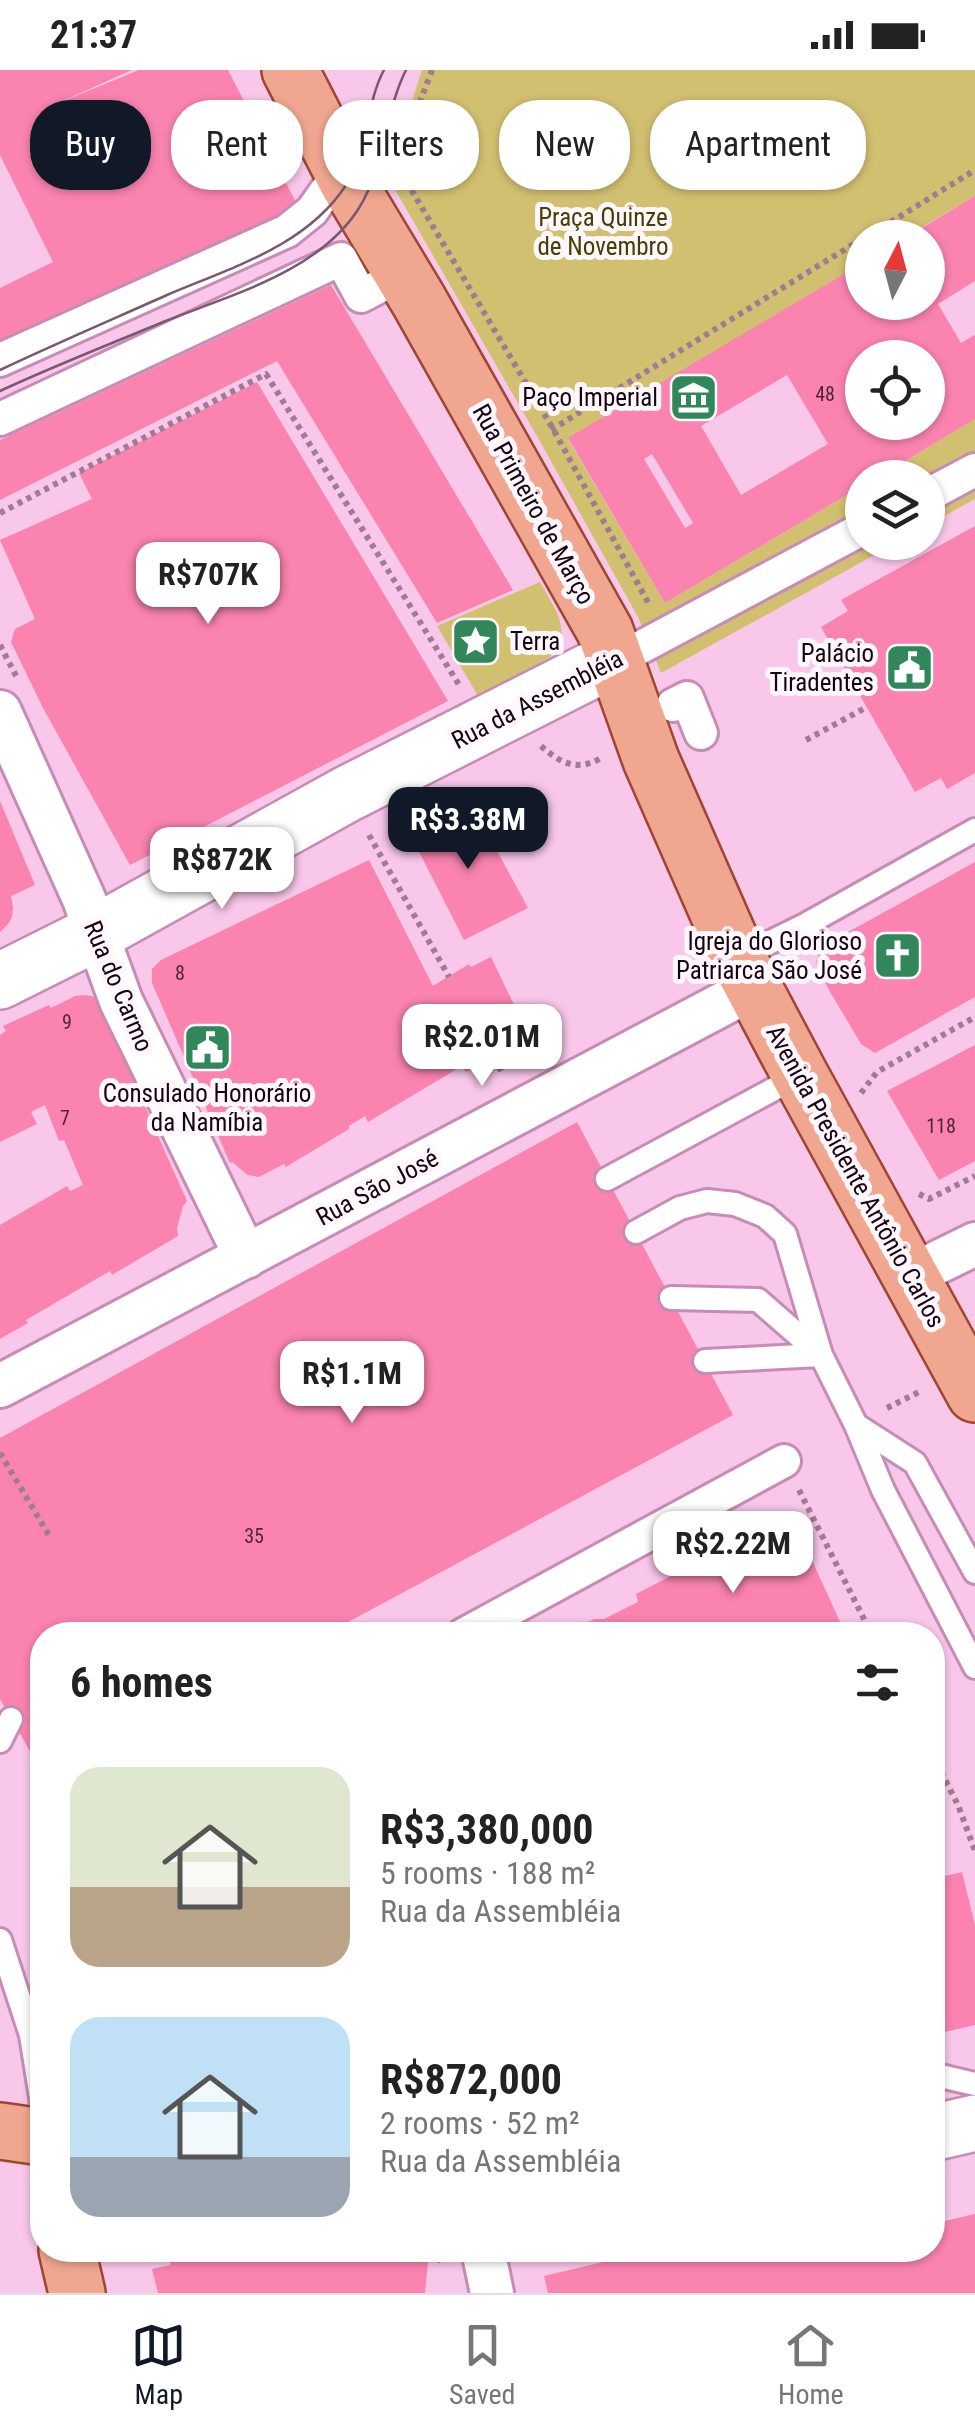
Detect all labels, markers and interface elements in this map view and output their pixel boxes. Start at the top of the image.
text: 21:37 [50,13,137,57]
chip: Buy [30,100,151,190]
chip: Rent [171,100,303,190]
chip: Filters [323,100,479,190]
chip: New [499,100,630,190]
chip: Apartment [650,100,866,190]
park label: Praça Quinze de Novembro [537,203,669,261]
north arrow [845,220,945,320]
map controls [845,220,945,560]
button: locate [845,340,945,440]
museum icon: Paço Imperial [667,371,719,423]
house number: 48 [815,382,835,406]
place label: Paço Imperial [522,383,658,412]
street label: Rua Primeiro de Março [466,399,601,609]
button: layers [845,460,945,560]
pin: R$707K [127,542,289,627]
text: R$707K [158,555,258,593]
place icon: Terra [449,615,501,667]
place label: Terra [510,627,560,656]
place label: Palácio Tiradentes [769,639,874,697]
public building icon: Palácio Tiradentes [883,641,935,693]
street label: Rua da Assembléia [447,644,628,755]
pin: R$3.38M [376,787,560,872]
text: R$3.38M [410,800,526,838]
pin: R$872K [141,827,303,912]
text: R$872K [172,840,272,878]
street label: Rua do Carmo [78,917,159,1056]
place label: Igreja do Glorioso Patriarca São José [676,927,862,985]
church icon: Igreja do Glorioso Patriarca São José [871,929,923,981]
house number: 8 [175,961,185,985]
pin: R$2.01M [390,1004,574,1089]
house number: 9 [62,1010,72,1034]
text: R$2.01M [424,1017,540,1055]
street label: Avenida Presidente Antônio Carlos [760,1020,951,1332]
public building icon: Consulado Honorário da Namíbia [181,1021,233,1073]
place label: Consulado Honorário da Namíbia [103,1079,311,1137]
house number: 7 [60,1106,70,1130]
house number: 118 [926,1114,956,1138]
street label: Rua São José [311,1143,443,1232]
pin: R$1.1M [271,1341,433,1426]
text: R$1.1M [302,1354,402,1392]
pin: R$2.22M [641,1511,825,1596]
house number: 35 [244,1524,264,1548]
text: R$2.22M [675,1524,791,1562]
icon: filters [850,1655,905,1710]
text: 6 homes [70,1658,213,1707]
text: R$3,380,000 [380,1805,594,1854]
icon: home [150,1807,270,1927]
text: 5 rooms · 188 m² [380,1854,595,1892]
text: Rua da Assembléia [380,1892,621,1930]
text: R$872,000 [380,2055,562,2104]
icon: home [150,2057,270,2177]
text: 2 rooms · 52 m² [380,2104,579,2142]
text: Rua da Assembléia [380,2142,621,2180]
tab: Map [131,2318,186,2411]
tab: Saved [449,2318,515,2411]
tab: Home [778,2318,844,2411]

